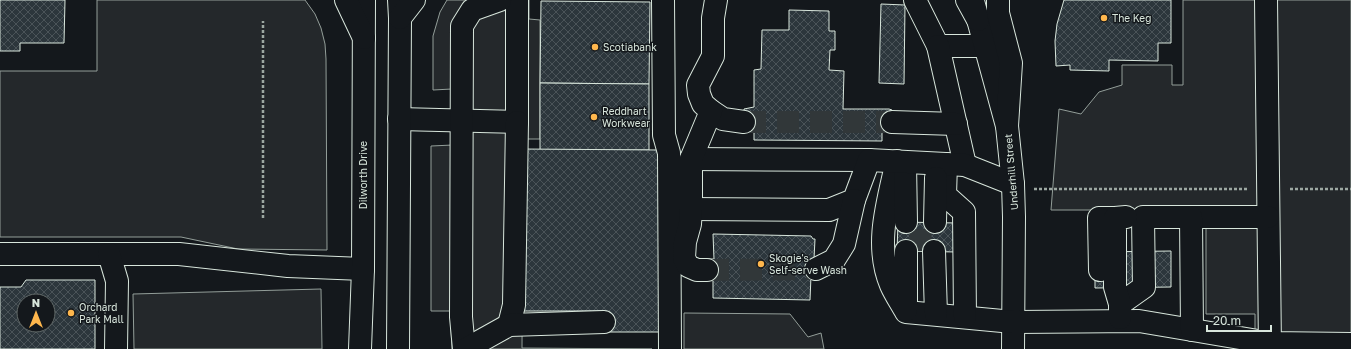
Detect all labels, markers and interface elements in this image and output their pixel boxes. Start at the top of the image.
place label: The Keg [1112,12,1151,24]
marker: The Keg [1099,13,1109,23]
place label: Scotiabank [603,41,657,53]
marker: Scotiabank [590,42,600,52]
place label: Reddhart Workwear [602,105,650,129]
marker: Reddhart Workwear [589,112,599,122]
street label: Underhill Street [1002,133,1020,211]
street label: Dilworth Drive [357,141,369,209]
place label: Skogie's Self-serve Wash [769,252,847,276]
marker: Skogie's Self-serve Wash [756,259,766,269]
north arrow [16,293,56,333]
text: N [32,296,40,309]
place label: Orchard Park Mall [79,301,124,325]
scale bar [1207,307,1271,333]
marker: Orchard Park Mall [66,308,76,318]
text: 20 m [1213,313,1241,328]

